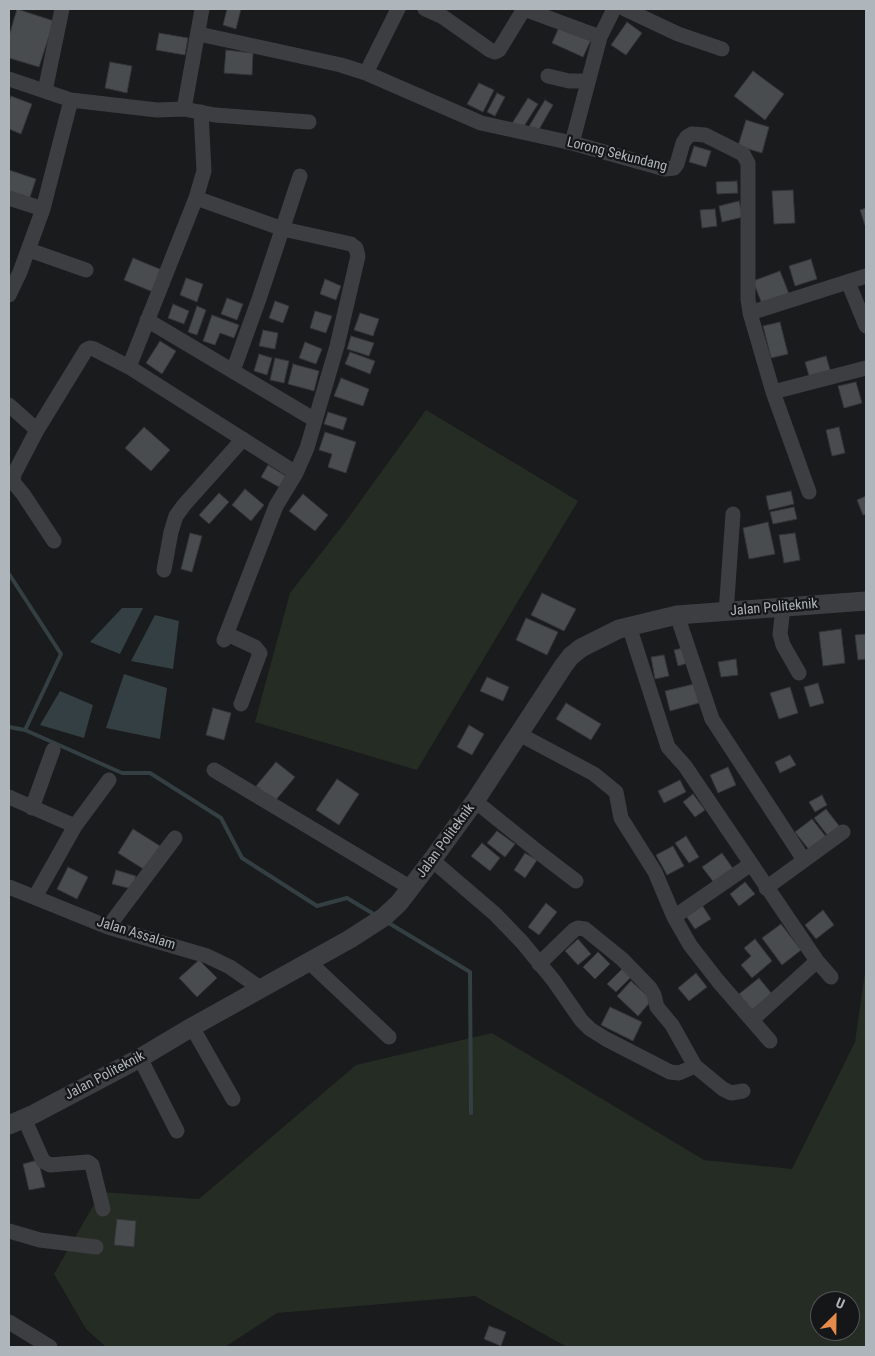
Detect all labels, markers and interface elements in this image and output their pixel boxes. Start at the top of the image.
street label: Lorong Sekundang [565,134,669,176]
street label: Jalan Politeknik [730,596,818,620]
street label: Jalan Politeknik [413,801,479,881]
street label: Jalan Assalam [95,914,177,954]
street label: Jalan Politeknik [62,1048,148,1104]
north arrow [810,1291,860,1341]
text: U [834,1294,847,1312]

